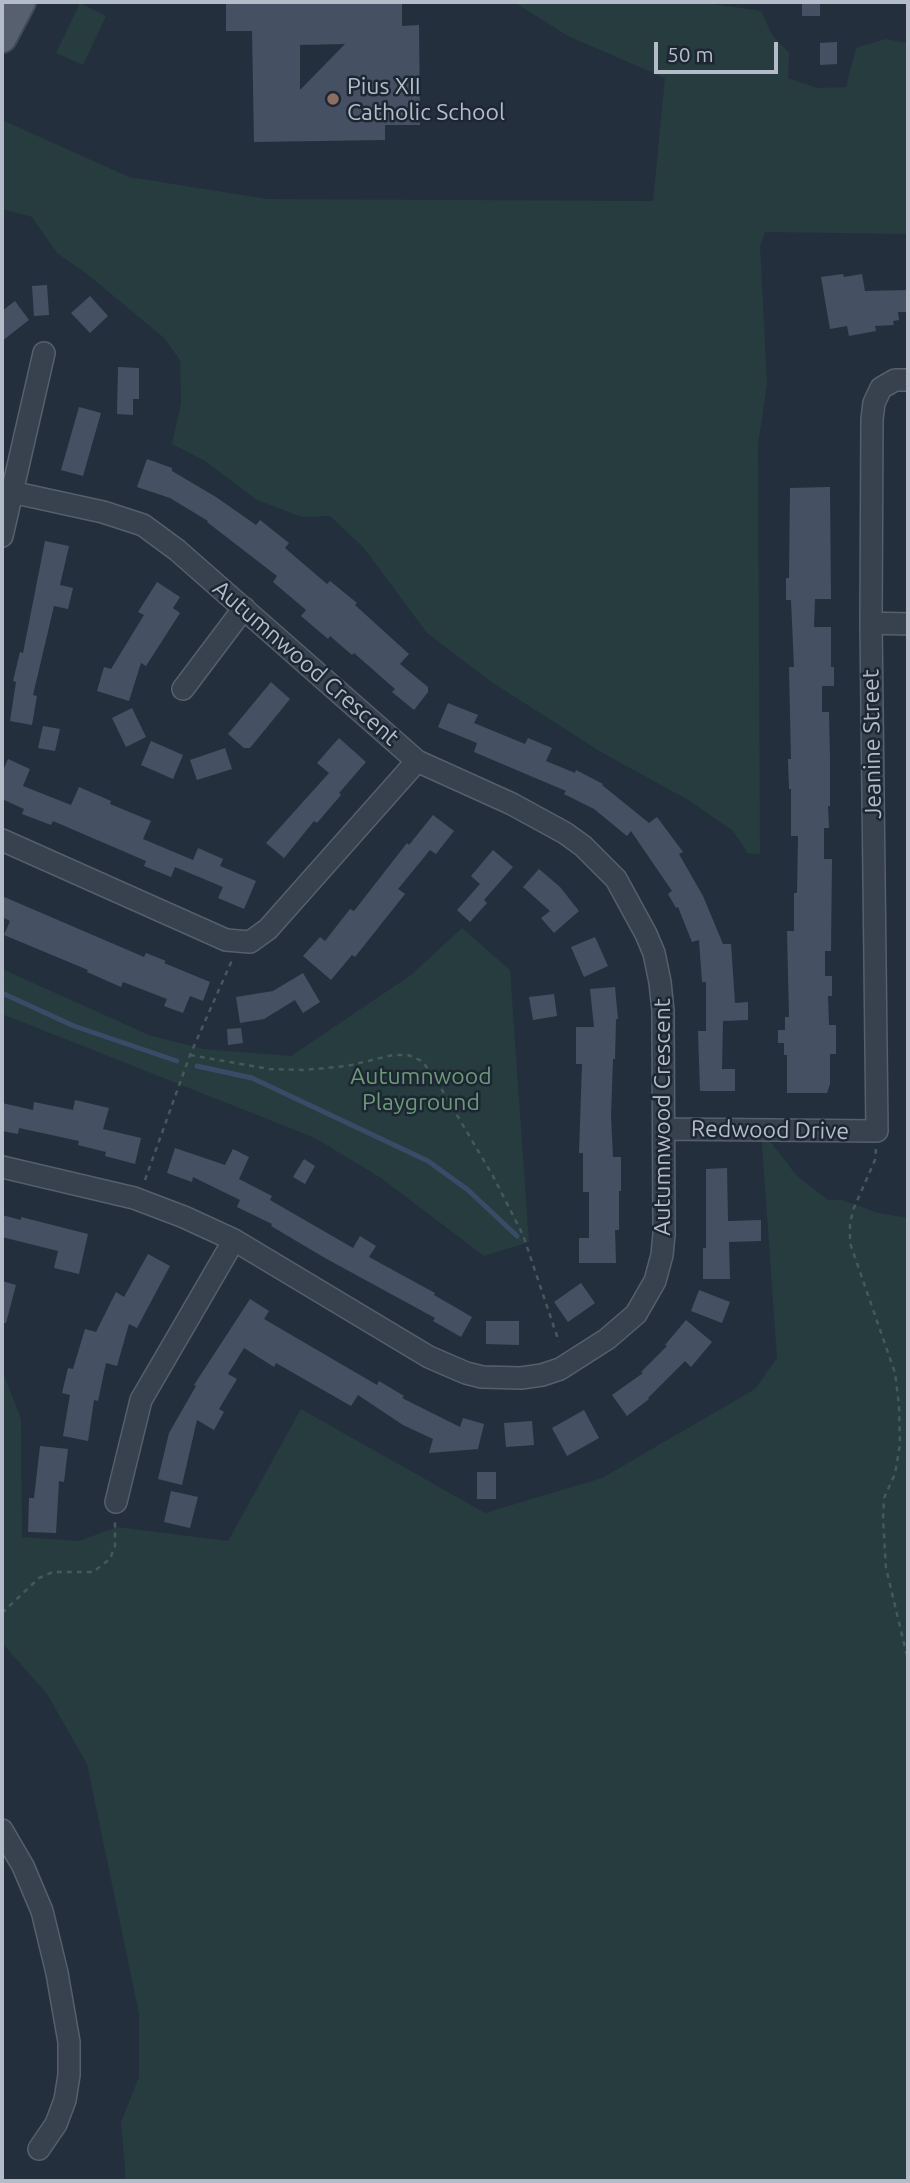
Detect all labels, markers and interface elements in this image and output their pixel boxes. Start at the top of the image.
scale bar [658,28,782,72]
text: 50 m [667,42,714,66]
place label: Pius XII Catholic School [347,72,505,126]
marker: Pius XII Catholic School [325,91,341,107]
street label: Autumnwood Crescent [207,575,405,751]
street label: Jeanine Street [857,669,887,819]
street label: Autumnwood Crescent [648,998,676,1236]
park label: Autumnwood Playground [350,1062,492,1116]
street label: Redwood Drive [691,1115,849,1145]

